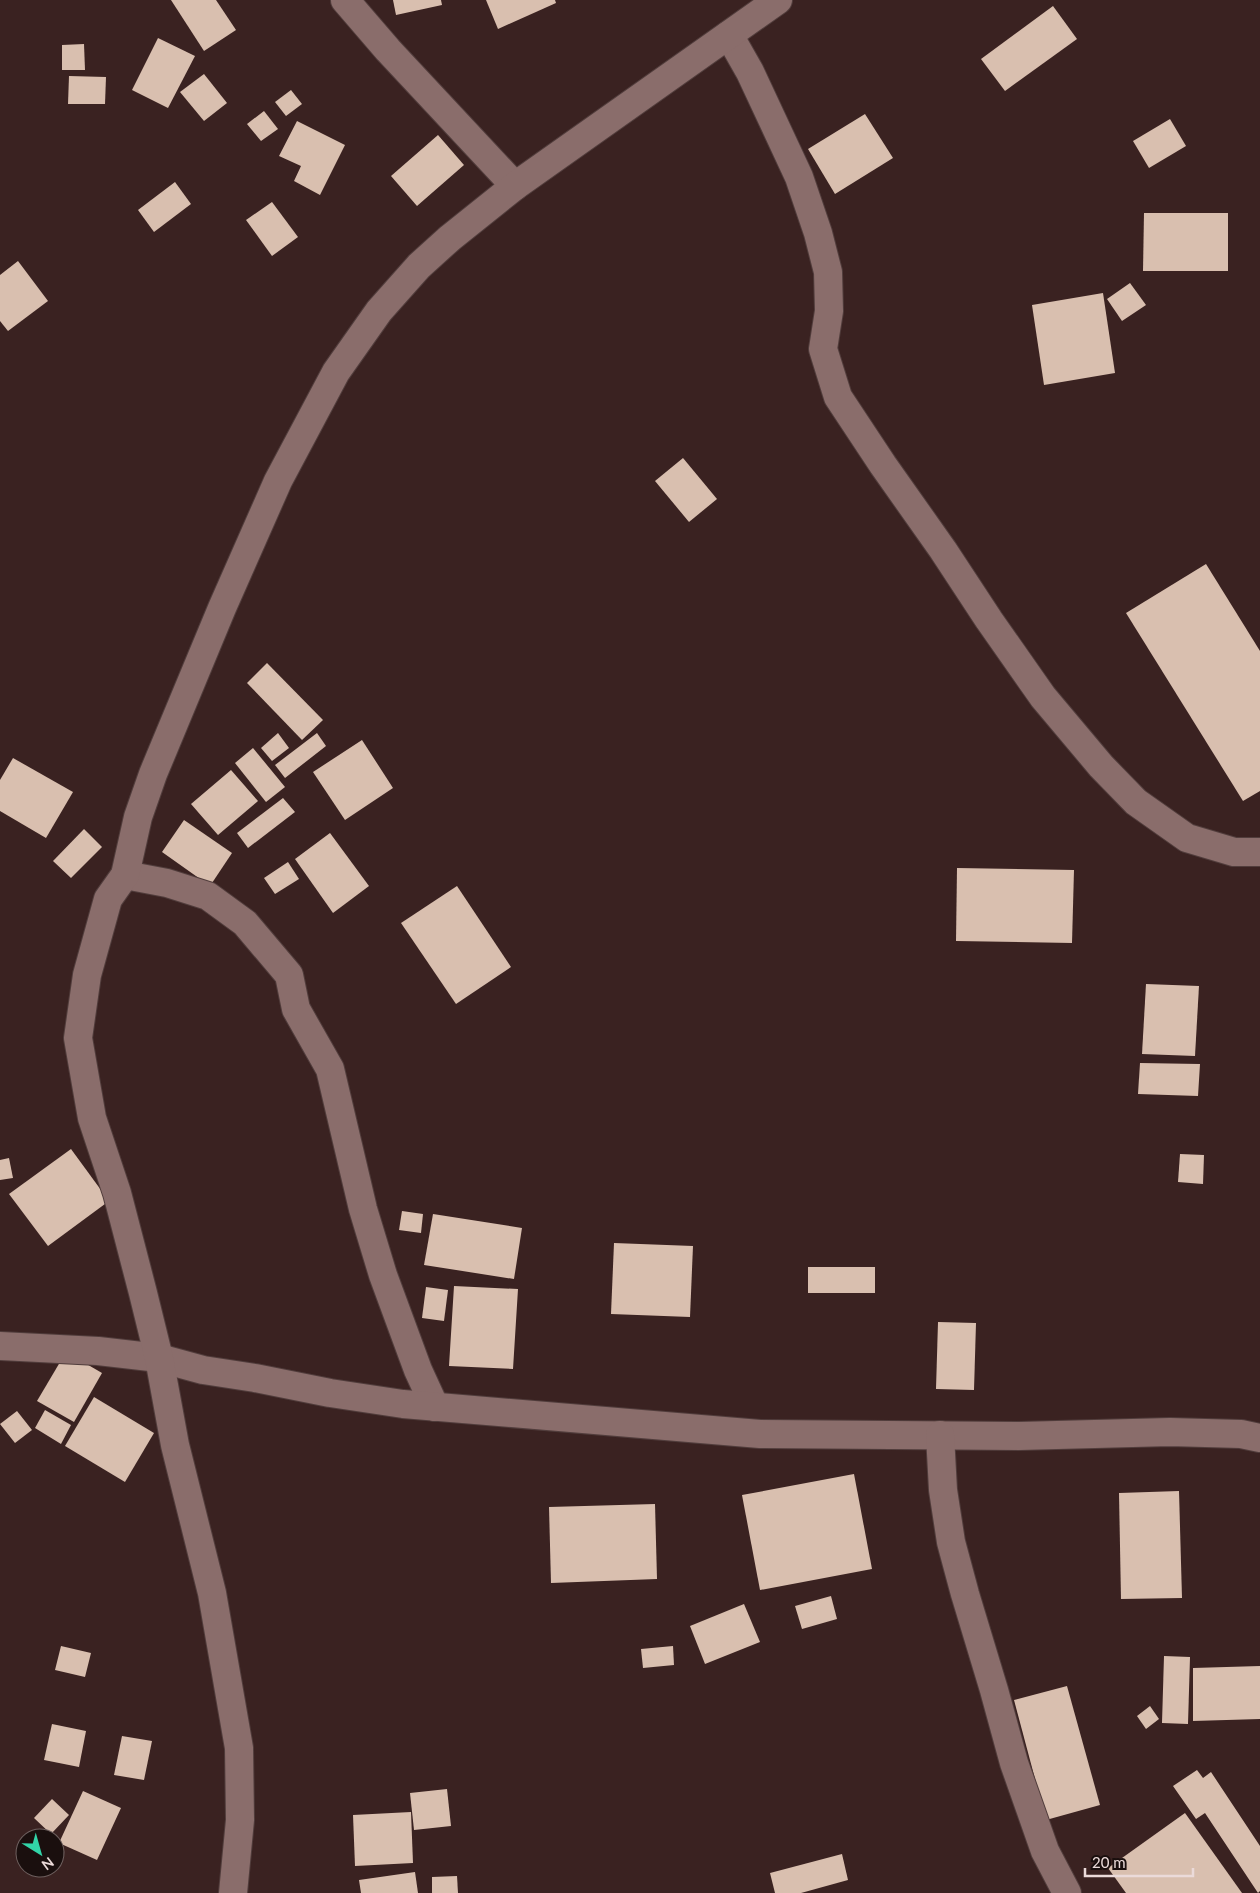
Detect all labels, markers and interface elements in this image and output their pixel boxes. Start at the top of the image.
north arrow [15,1828,65,1878]
scale bar [1085,1846,1192,1878]
text: 20 m [1092,1853,1126,1871]
text: N [39,1854,58,1874]

